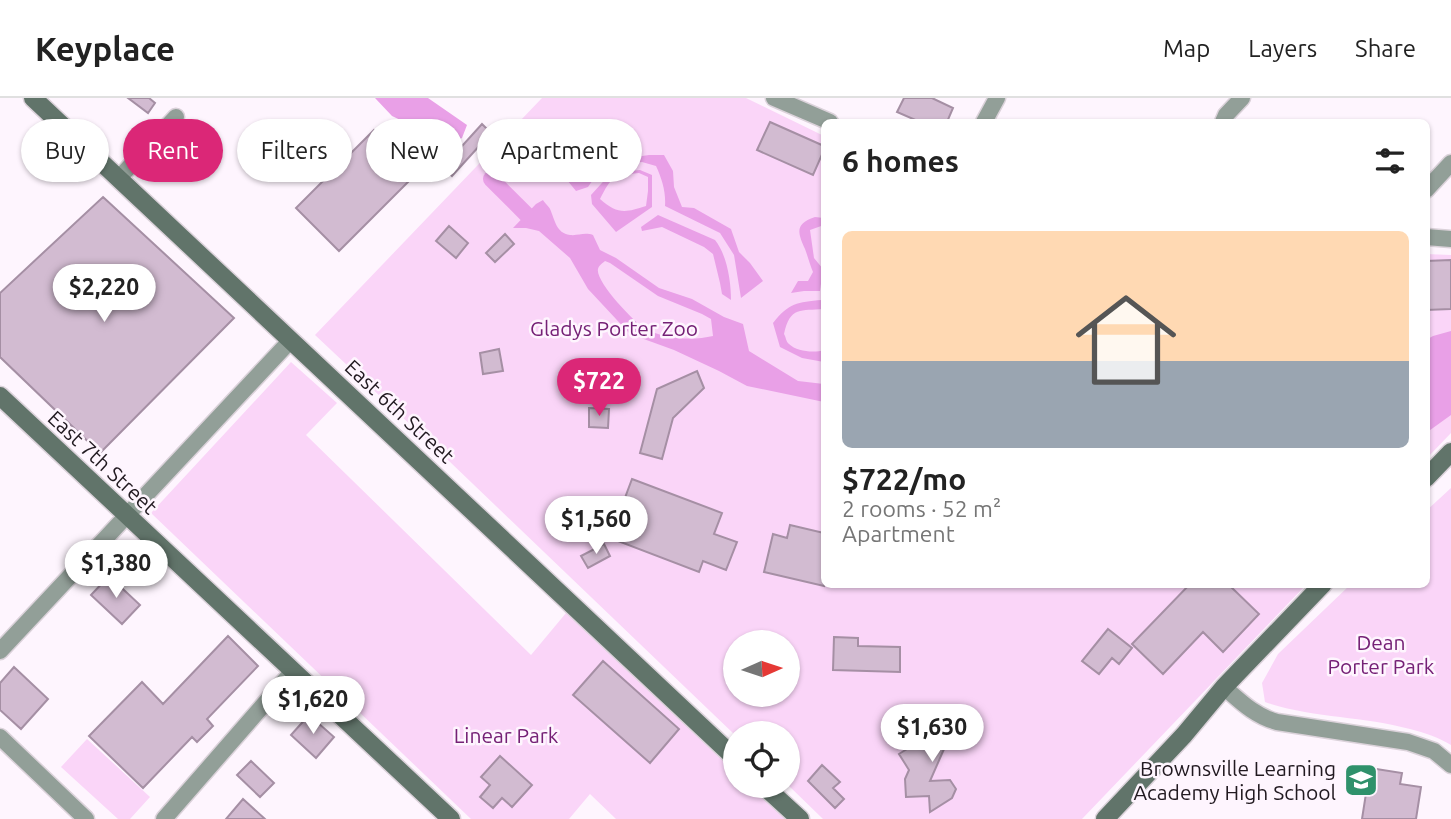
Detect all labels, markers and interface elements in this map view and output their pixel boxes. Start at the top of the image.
text: Keyplace [35,30,175,67]
text: Map [1163,35,1210,62]
text: Layers [1248,35,1317,62]
text: Share [1355,35,1416,62]
chip: Buy [21,119,109,182]
chip: Rent [123,119,223,182]
chip: Filters [237,119,352,182]
chip: New [366,119,463,182]
chip: Apartment [477,119,642,182]
icon: filters [1371,142,1409,180]
text: 6 homes [842,144,959,178]
pin: $2,220 [47,264,161,324]
text: $2,220 [69,274,139,299]
icon: home [1063,277,1189,403]
park label: Gladys Porter Zoo [530,316,698,340]
street label: East 6th Street [341,354,459,468]
pin: $722 [558,358,640,418]
text: $722 [573,368,625,393]
street label: East 7th Street [44,405,162,519]
text: $722/mo [842,462,966,496]
pin: $1,560 [539,496,653,556]
text: 2 rooms · 52 m² [842,496,1001,521]
text: $1,560 [561,506,631,531]
text: Apartment [842,521,955,546]
pin: $1,380 [59,540,173,600]
text: $1,380 [81,550,151,575]
north arrow [723,630,800,707]
map controls [723,630,800,798]
park label: Dean Porter Park [1328,630,1435,678]
pin: $1,620 [256,676,370,736]
text: $1,620 [278,686,348,711]
pin: $1,630 [875,704,989,764]
text: $1,630 [897,714,967,739]
button: locate [723,721,800,798]
park label: Linear Park [454,723,559,747]
place label: Brownsville Learning Academy High School [1133,756,1336,804]
school or university icon: Brownsville Learning Academy High School [1342,761,1380,799]

